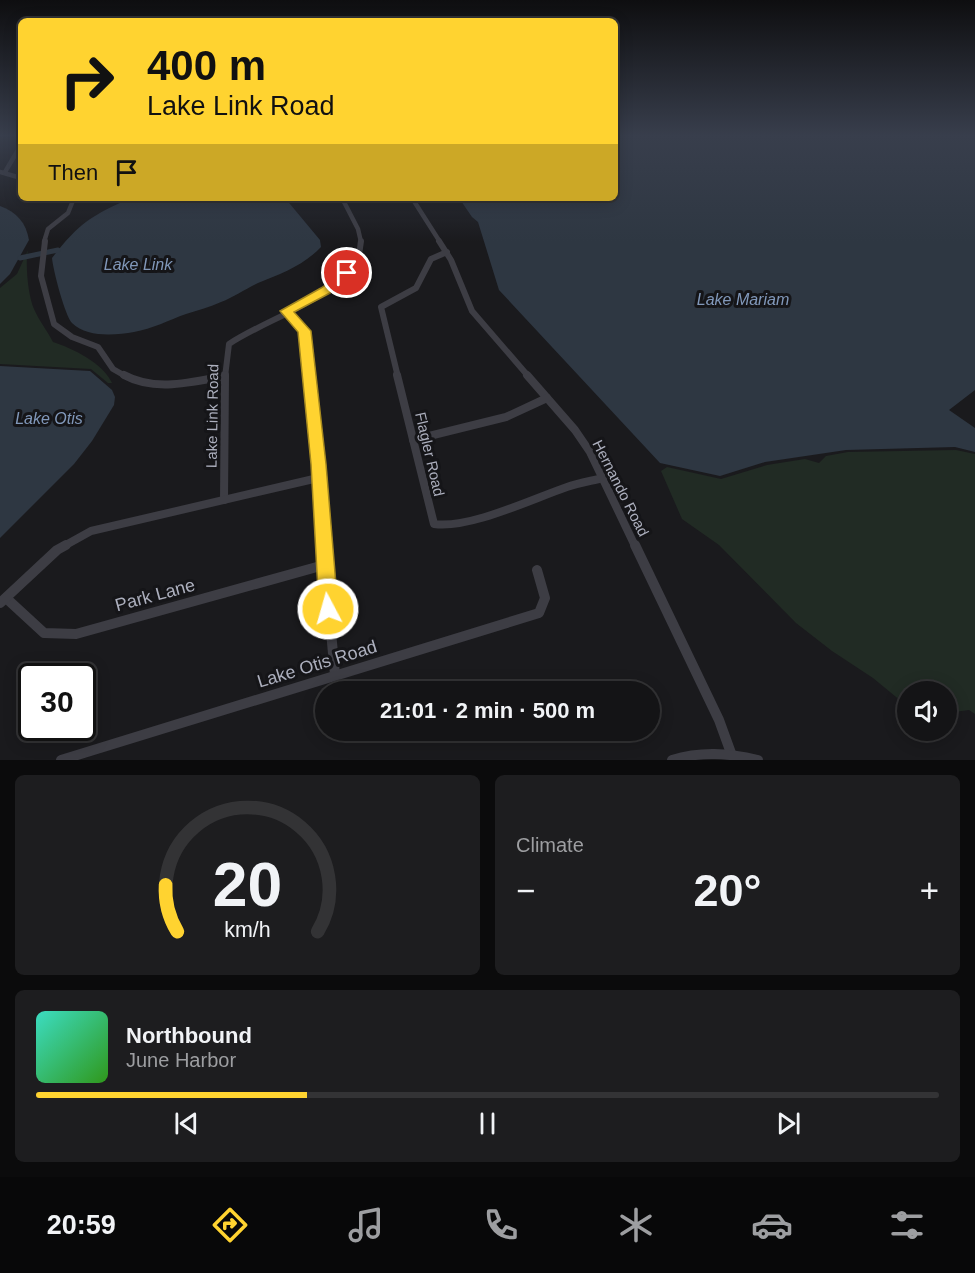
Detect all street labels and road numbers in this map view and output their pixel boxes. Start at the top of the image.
street label: Lake Link Road [203,364,221,468]
street label: Flagler Road [412,410,448,498]
street label: Hernando Road [589,437,653,539]
street label: Park Lane [113,575,197,615]
street label: Lake Otis Road [255,636,379,692]

